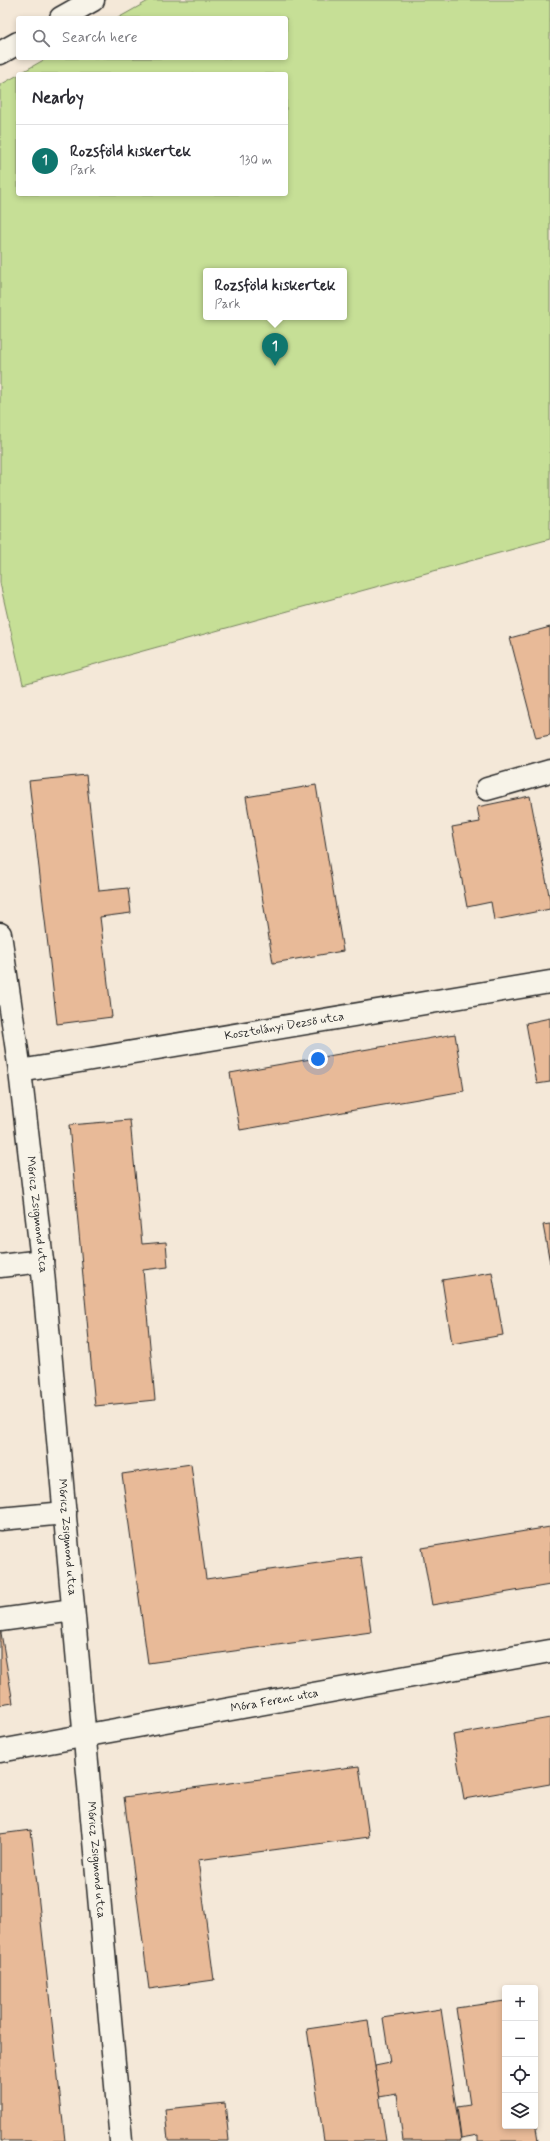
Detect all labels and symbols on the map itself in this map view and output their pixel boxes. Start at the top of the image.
pin: 1 [262,333,288,366]
street label: Kosztolányi Dezső utca [223,1009,345,1045]
your location [308,1049,328,1069]
street label: Móricz Zsigmond utca [22,1155,51,1274]
street label: Móricz Zsigmond utca [54,1478,80,1596]
street label: Móra Ferenc utca [229,1685,320,1717]
street label: Móricz Zsigmond utca [83,1801,109,1919]

